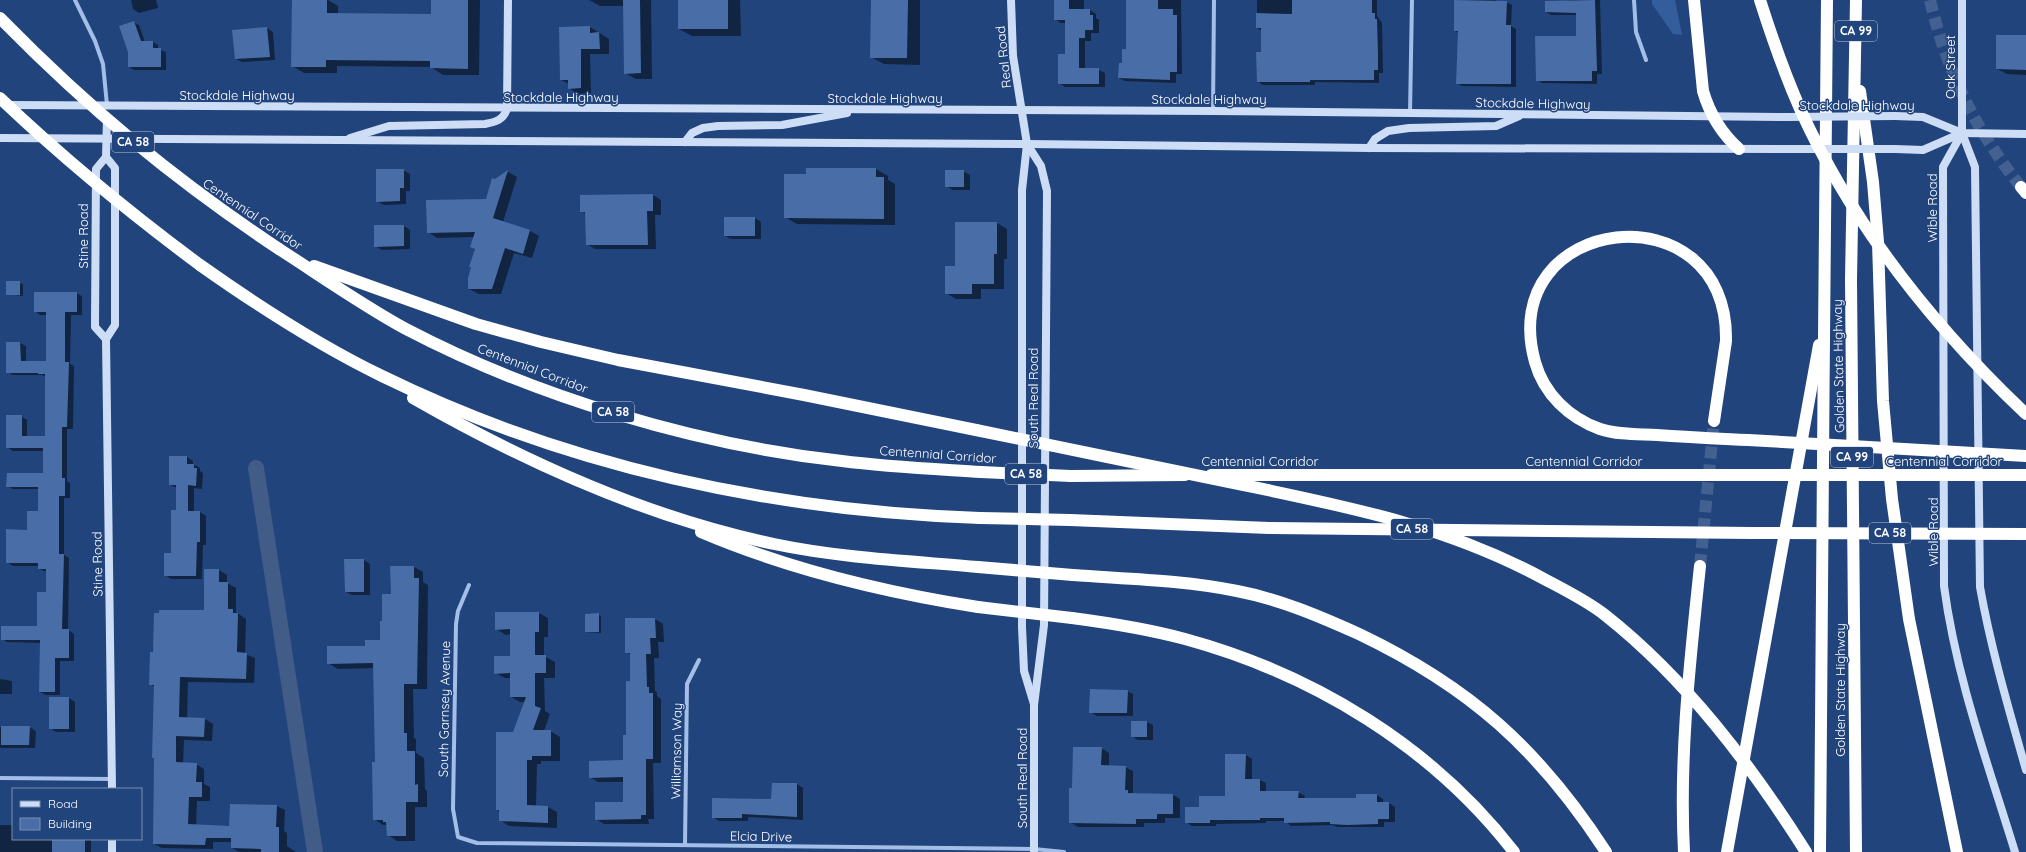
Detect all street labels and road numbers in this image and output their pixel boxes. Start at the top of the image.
road number: CA 99 [1835,21,1877,41]
street label: Real Road [992,25,1014,89]
street label: Oak Street [1942,35,1958,99]
street label: Stockdale Highway [179,87,295,103]
street label: Stockdale Highway [503,89,619,105]
street label: Stockdale Highway [827,90,943,106]
street label: Stockdale Highway [1151,91,1267,107]
street label: Stockdale Highway [1475,94,1591,112]
street label: Stockdale Highway [1799,97,1915,113]
road number: CA 58 [112,132,154,152]
street label: Wible Road [1924,173,1940,243]
street label: Centennial Corridor [200,175,306,253]
street label: Stine Road [75,203,91,269]
street label: Golden State Highway [1829,299,1847,433]
street label: Centennial Corridor [475,340,591,396]
street label: South Real Road [1025,348,1041,448]
road number: CA 58 [592,402,634,422]
street label: Centennial Corridor [879,442,997,466]
road number: CA 99 [1831,447,1873,467]
street label: Centennial Corridor [1201,453,1319,469]
street label: Centennial Corridor [1525,453,1643,469]
street label: Centennial Corridor [1885,453,2003,469]
road number: CA 58 [1005,464,1047,484]
street label: Wible Road [1925,497,1941,567]
road number: CA 58 [1391,519,1433,539]
road number: CA 58 [1869,523,1911,543]
street label: Stine Road [88,531,106,597]
street label: Golden State Highway [1832,623,1848,757]
street label: South Garnsey Avenue [435,641,453,777]
street label: Williamson Way [667,703,685,799]
street label: South Real Road [1014,728,1030,828]
street label: Elcia Drive [730,827,792,845]

